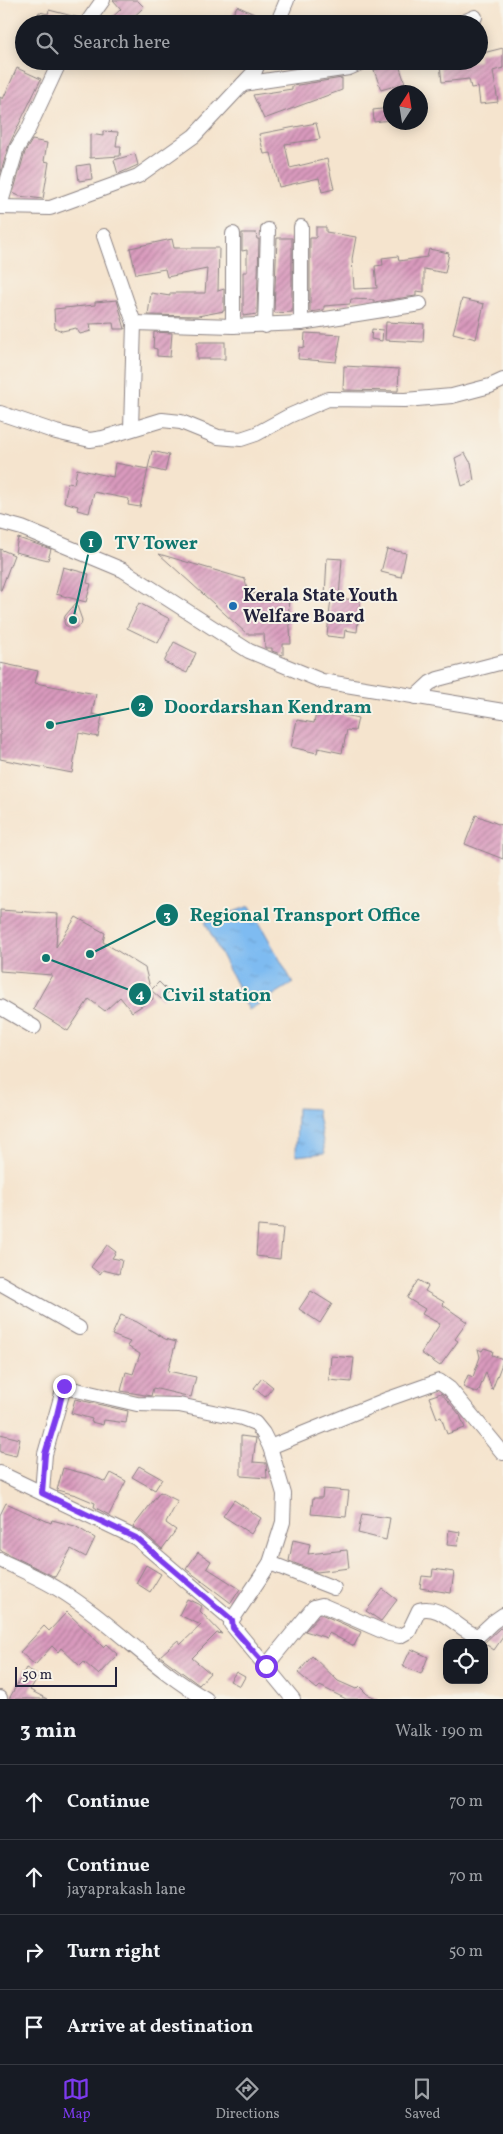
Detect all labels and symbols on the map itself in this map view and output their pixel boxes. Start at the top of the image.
north arrow [383,85,428,130]
callout: TV Tower [79,525,208,559]
text: TV Tower [114,531,198,557]
text: 1 [88,533,94,554]
place label: Kerala State Youth Welfare Board [243,584,398,630]
marker: Kerala State Youth Welfare Board [227,600,239,612]
callout: Doordarshan Kendram [130,689,382,723]
text: Doordarshan Kendram [164,695,372,721]
text: 2 [138,697,146,718]
callout: Regional Transport Office [155,898,430,932]
text: Regional Transport Office [190,903,420,929]
text: 3 [163,906,171,927]
callout: Civil station [127,977,282,1011]
text: Civil station [162,983,272,1009]
text: 4 [135,985,145,1006]
route end [53,1375,76,1398]
route start [255,1655,278,1678]
scale bar [15,1664,118,1687]

